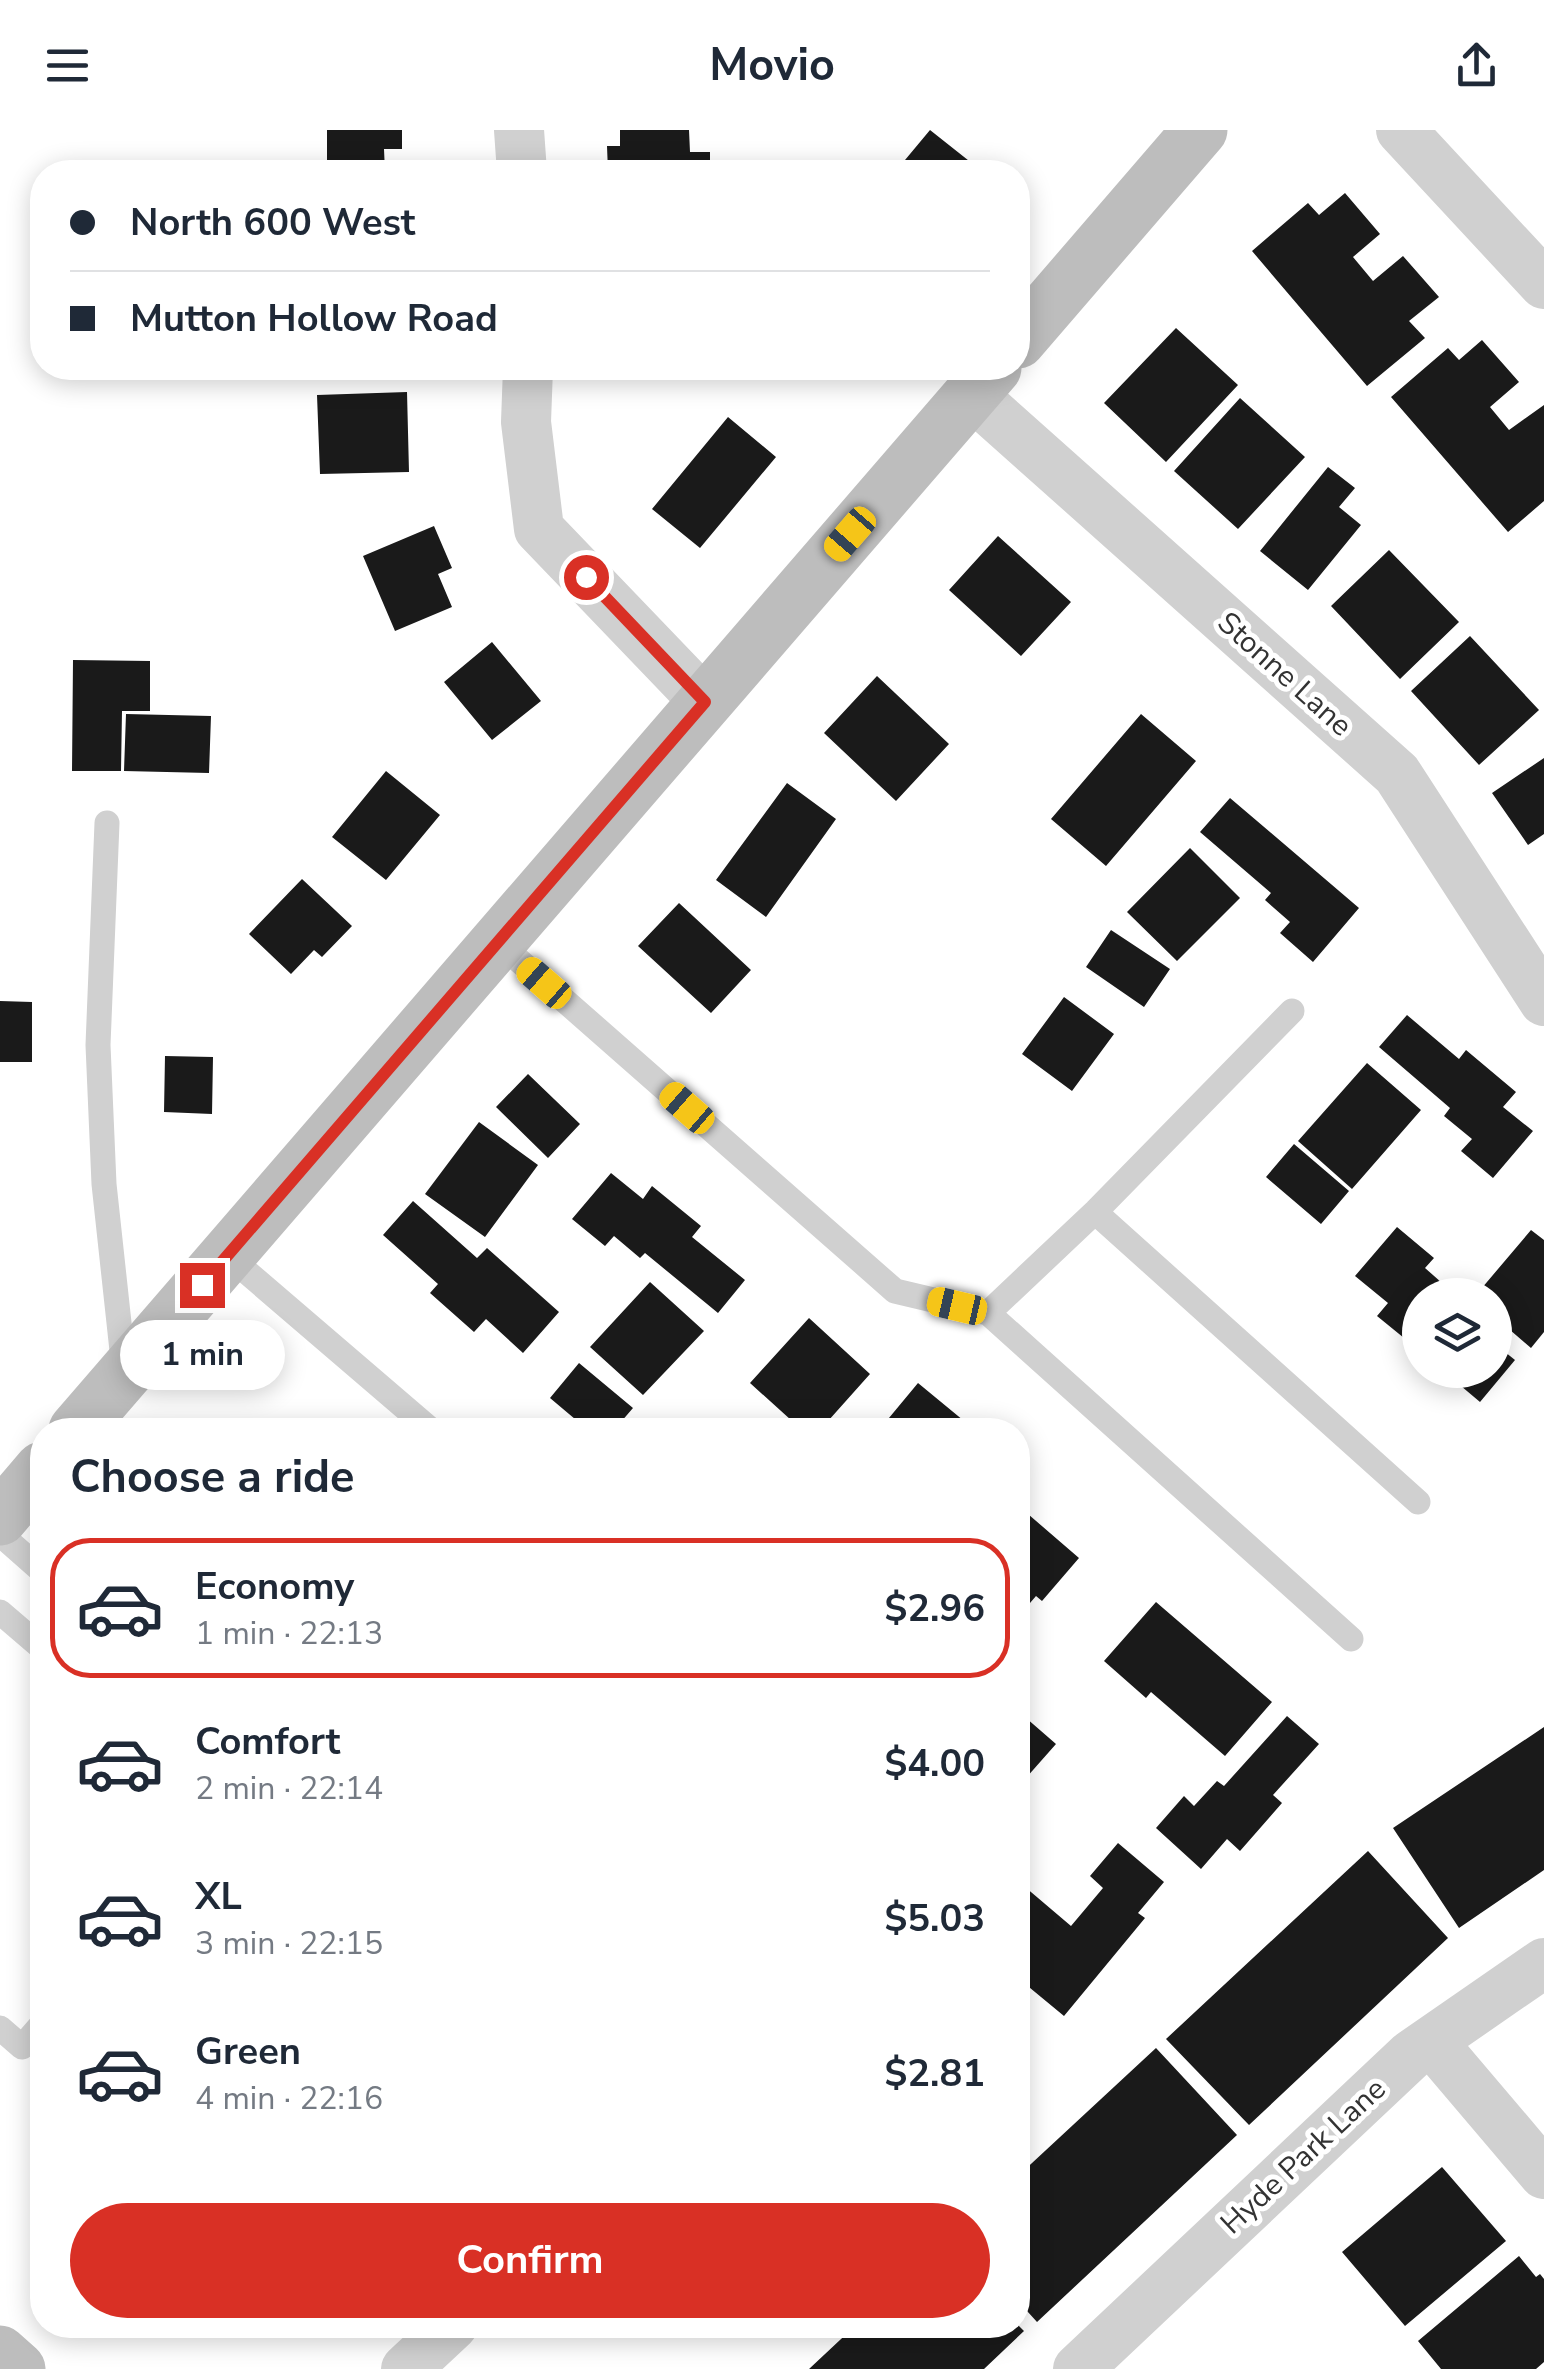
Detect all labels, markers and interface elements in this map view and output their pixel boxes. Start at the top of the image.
text: Movio [709,35,835,96]
icon: menu [40,38,95,93]
icon: share [1449,38,1504,93]
text: North 600 West [130,197,415,248]
text: Mutton Hollow Road [130,293,498,344]
car [819,502,881,566]
route start [564,555,609,600]
street label: Stonne Lane [1208,603,1361,746]
car [512,952,576,1014]
car [655,1077,719,1139]
route end [180,1263,225,1308]
map controls [1402,1278,1512,1388]
button: layers [1402,1278,1512,1388]
car [924,1285,990,1327]
callout: 1 min [120,1320,284,1390]
text: 1 min [161,1333,244,1376]
text: Choose a ride [70,1447,355,1508]
text: Economy [195,1561,354,1612]
icon: car [75,1563,165,1653]
text: $2.96 [884,1583,985,1634]
text: 1 min · 22:13 [195,1612,383,1655]
text: Comfort [195,1716,340,1767]
icon: car [75,1718,165,1808]
text: $4.00 [884,1738,985,1789]
text: 2 min · 22:14 [195,1767,383,1810]
text: XL [195,1871,242,1922]
icon: car [75,1873,165,1963]
text: $5.03 [884,1893,985,1944]
text: 3 min · 22:15 [195,1922,383,1965]
text: Green [195,2026,301,2077]
icon: car [75,2028,165,2118]
text: $2.81 [884,2048,985,2099]
street label: Hyde Park Lane [1212,2069,1395,2244]
text: 4 min · 22:16 [195,2077,383,2120]
button: Confirm [70,2203,990,2318]

